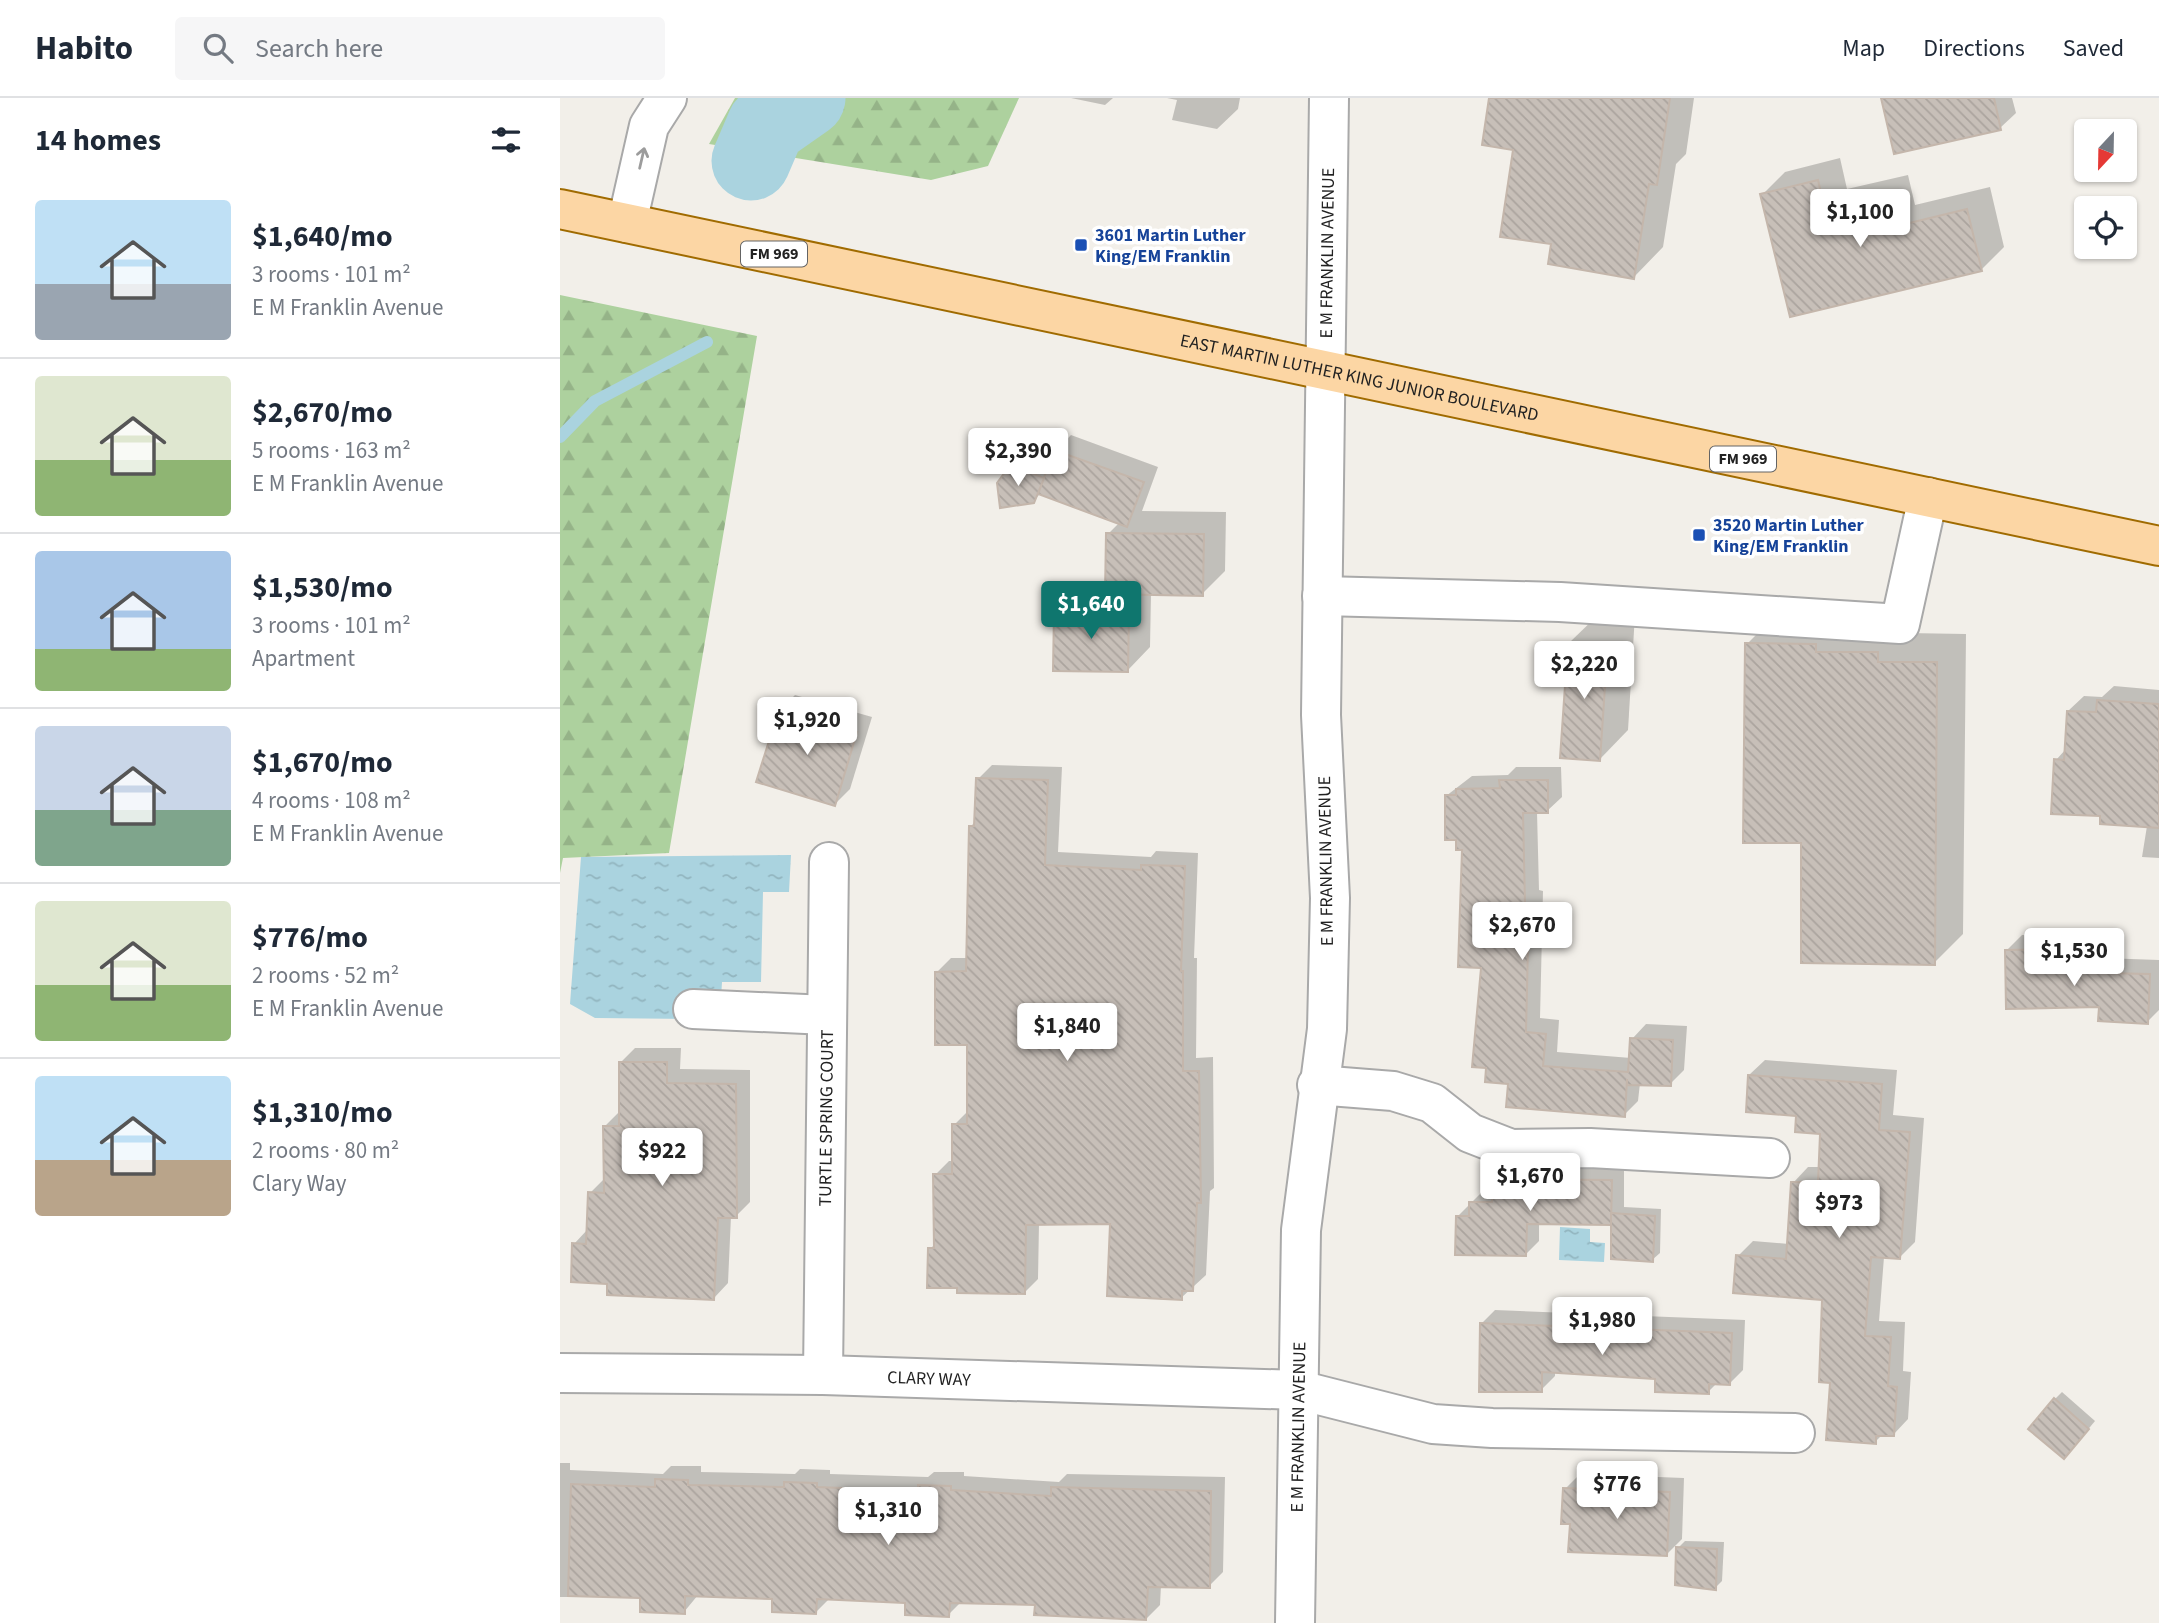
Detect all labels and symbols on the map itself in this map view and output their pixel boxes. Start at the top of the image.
north arrow [2074,119,2137,182]
one-way arrow [636,147,649,170]
street label: E M FRANKLIN AVENUE [1313,168,1341,338]
pin: $1,100 [1803,190,1917,249]
place label: 3601 Martin Luther King/EM Franklin [1095,223,1247,269]
marker: 3601 Martin Luther King/EM Franklin [1073,237,1089,253]
road number: FM 969 [741,242,807,266]
street label: EAST MARTIN LUTHER KING JUNIOR BOULEVARD [1178,328,1541,427]
pin: $2,390 [961,428,1075,488]
road number: FM 969 [1710,446,1776,472]
place label: 3520 Martin Luther King/EM Franklin [1713,513,1865,559]
marker: 3520 Martin Luther King/EM Franklin [1691,527,1707,543]
pin: $1,640 [1034,582,1148,641]
pin: $2,220 [1527,642,1641,701]
pin: $1,920 [750,698,864,757]
street label: E M FRANKLIN AVENUE [1312,776,1340,946]
pin: $2,670 [1465,902,1579,962]
pin: $1,530 [2017,928,2131,988]
pin: $1,840 [1010,1004,1124,1063]
street label: TURTLE SPRING COURT [812,1029,840,1207]
pin: $922 [621,1128,703,1188]
pin: $1,670 [1473,1154,1587,1213]
pin: $973 [1798,1180,1880,1240]
pin: $1,980 [1545,1298,1659,1357]
street label: E M FRANKLIN AVENUE [1284,1342,1312,1513]
street label: CLARY WAY [887,1365,972,1392]
pin: $776 [1576,1462,1658,1521]
pin: $1,310 [831,1488,945,1547]

